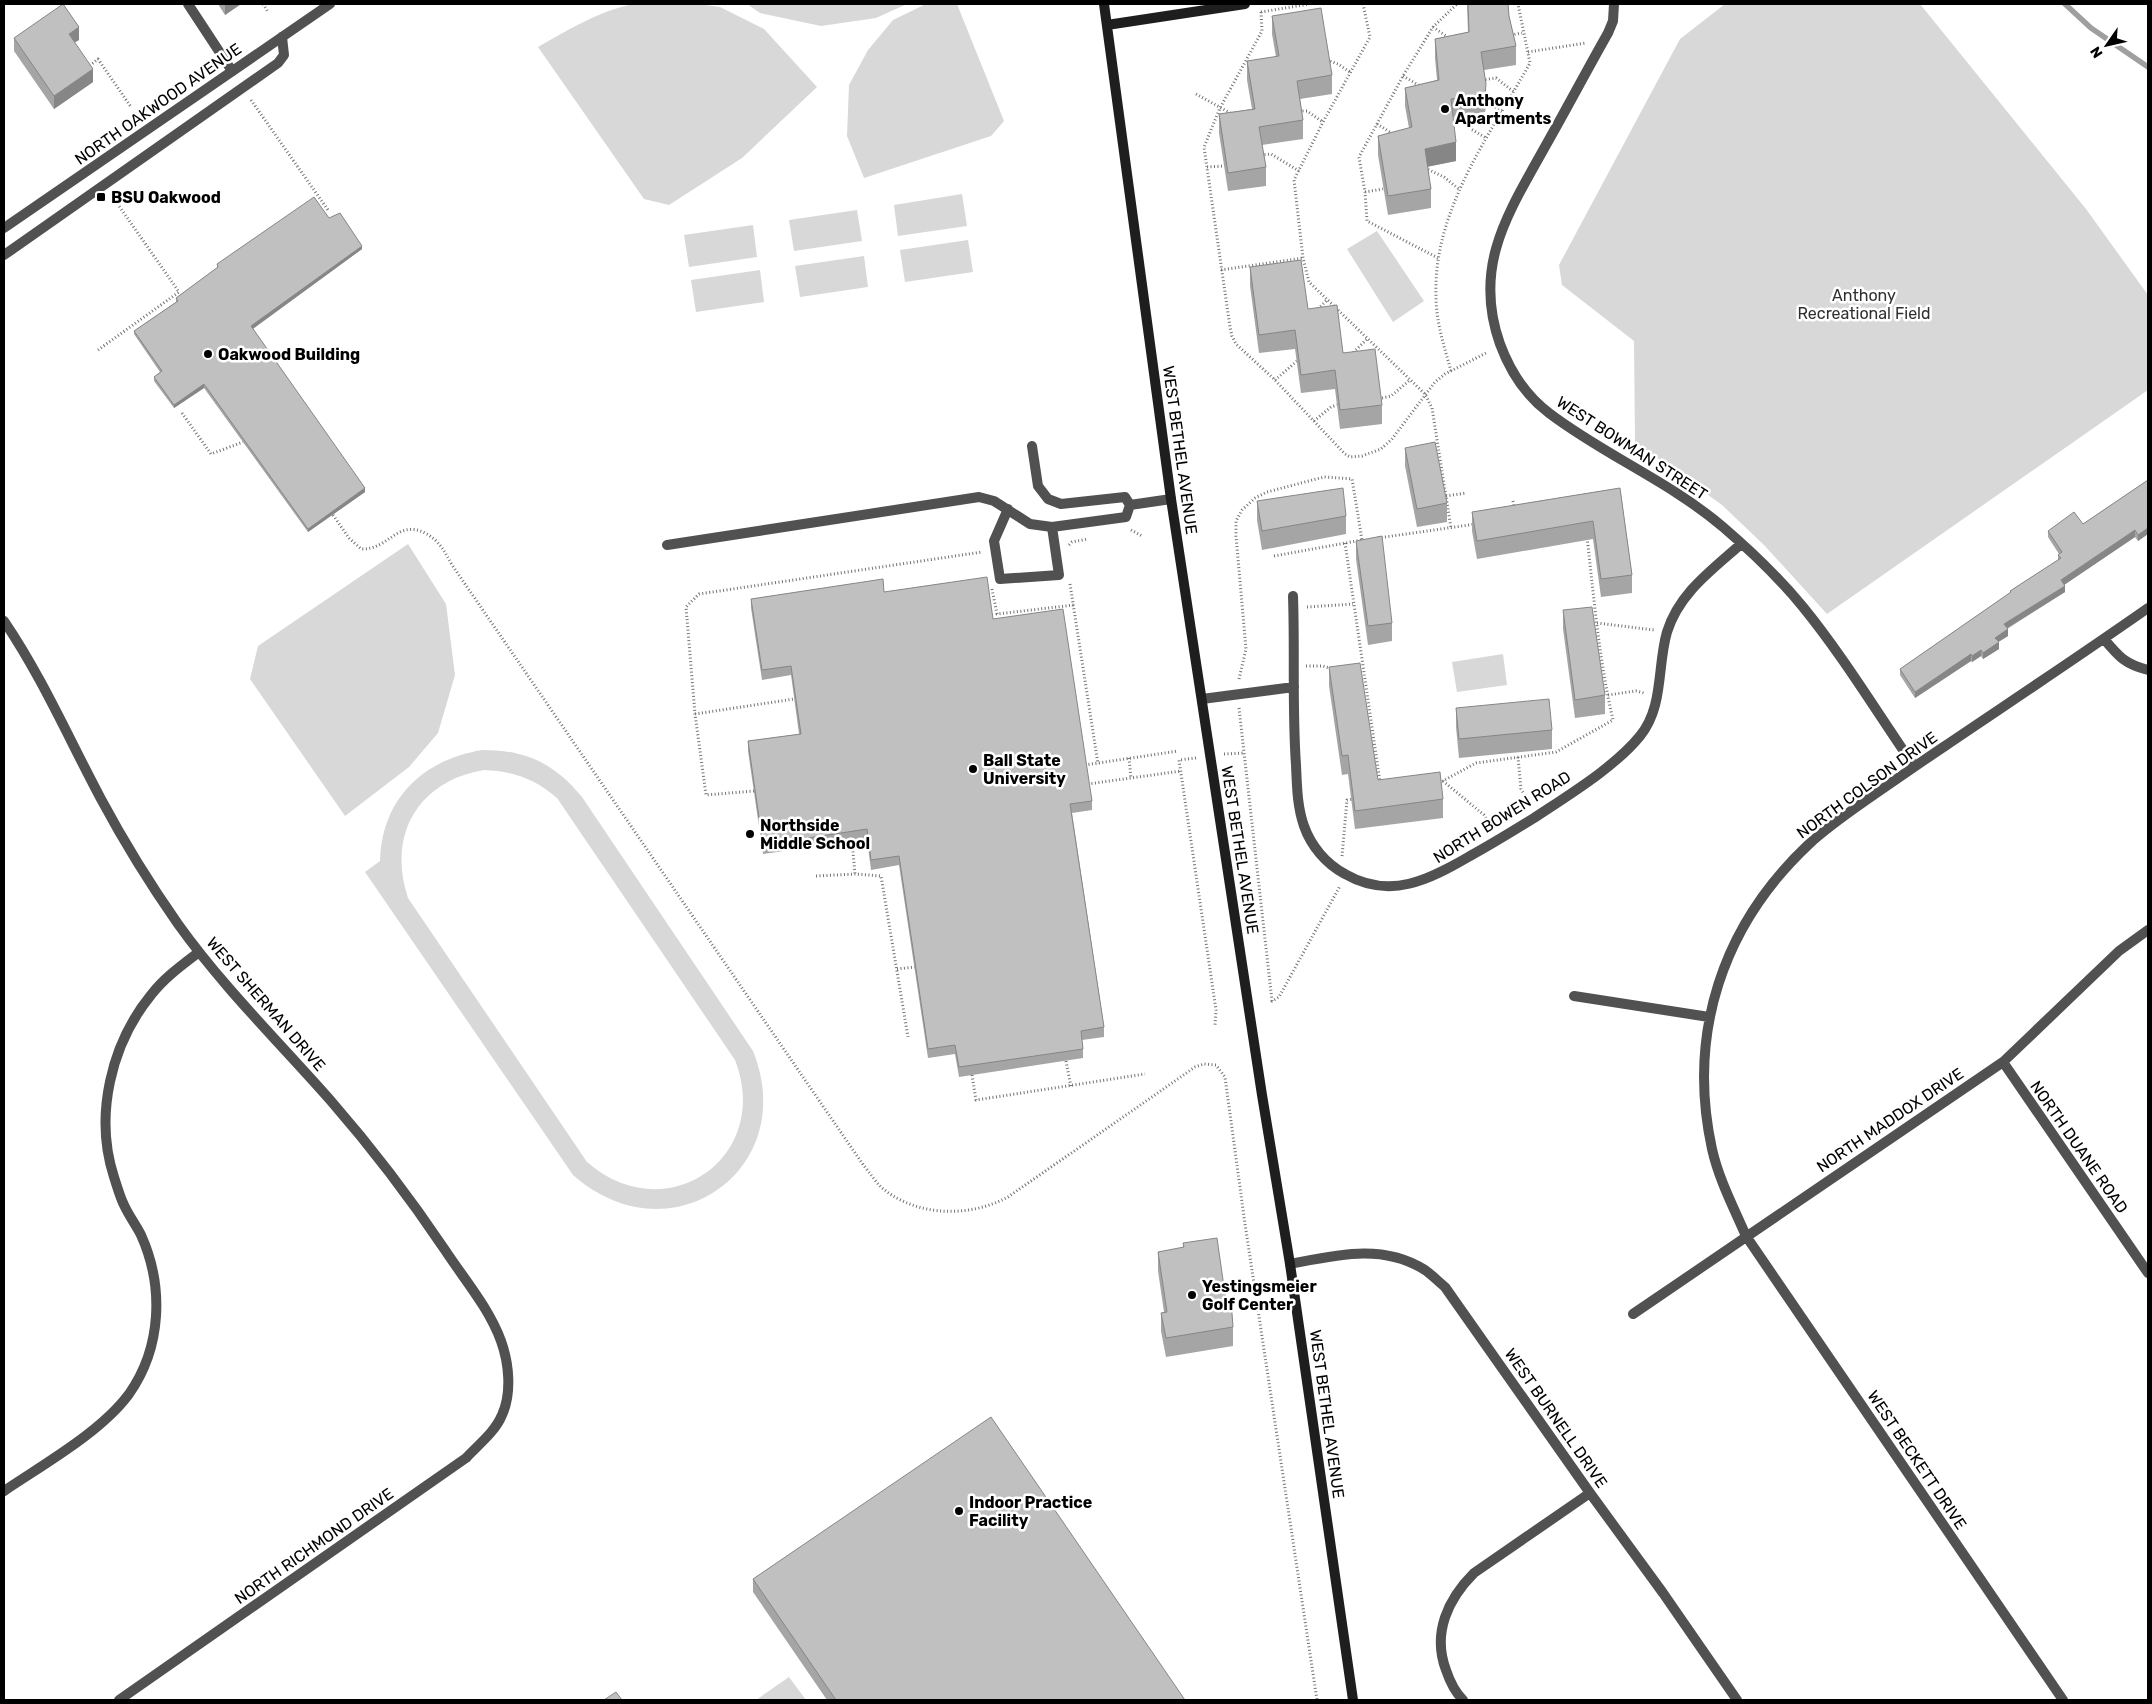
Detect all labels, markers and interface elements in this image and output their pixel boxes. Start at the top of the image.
north arrow [2082,20,2132,70]
street label: NORTH OAKWOOD AVENUE [71,39,245,169]
text: N [2087,43,2107,61]
place label: Anthony Apartments [1455,91,1552,128]
marker: Anthony Apartments [1439,103,1451,115]
place label: BSU Oakwood [111,188,221,207]
marker: BSU Oakwood [95,191,107,203]
park label: Anthony Recreational Field [1797,286,1931,323]
place label: Oakwood Building [218,345,360,364]
marker: Oakwood Building [202,348,214,360]
street label: WEST BETHEL AVENUE [1159,364,1201,536]
street label: WEST BOWMAN STREET [1553,392,1711,504]
street label: NORTH COLSON DRIVE [1793,728,1941,842]
place label: Ball State University [983,751,1066,788]
marker: Ball State University [967,763,979,775]
street label: WEST BETHEL AVENUE [1217,764,1263,936]
street label: NORTH BOWEN ROAD [1430,767,1574,867]
place label: Northside Middle School [760,816,870,853]
marker: Northside Middle School [744,828,756,840]
street label: WEST SHERMAN DRIVE [203,933,329,1075]
street label: NORTH MADDOX DRIVE [1813,1064,1967,1176]
street label: NORTH DUANE ROAD [2026,1077,2132,1217]
place label: Yestingsmeier Golf Center [1202,1277,1317,1314]
marker: Yestingsmeier Golf Center [1186,1289,1198,1301]
street label: WEST BETHEL AVENUE [1306,1328,1348,1500]
street label: WEST BURNELL DRIVE [1501,1345,1611,1491]
street label: WEST BECKETT DRIVE [1863,1387,1971,1533]
street label: NORTH RICHMOND DRIVE [231,1484,397,1608]
place label: Indoor Practice Facility [969,1493,1092,1530]
marker: Indoor Practice Facility [953,1505,965,1517]

